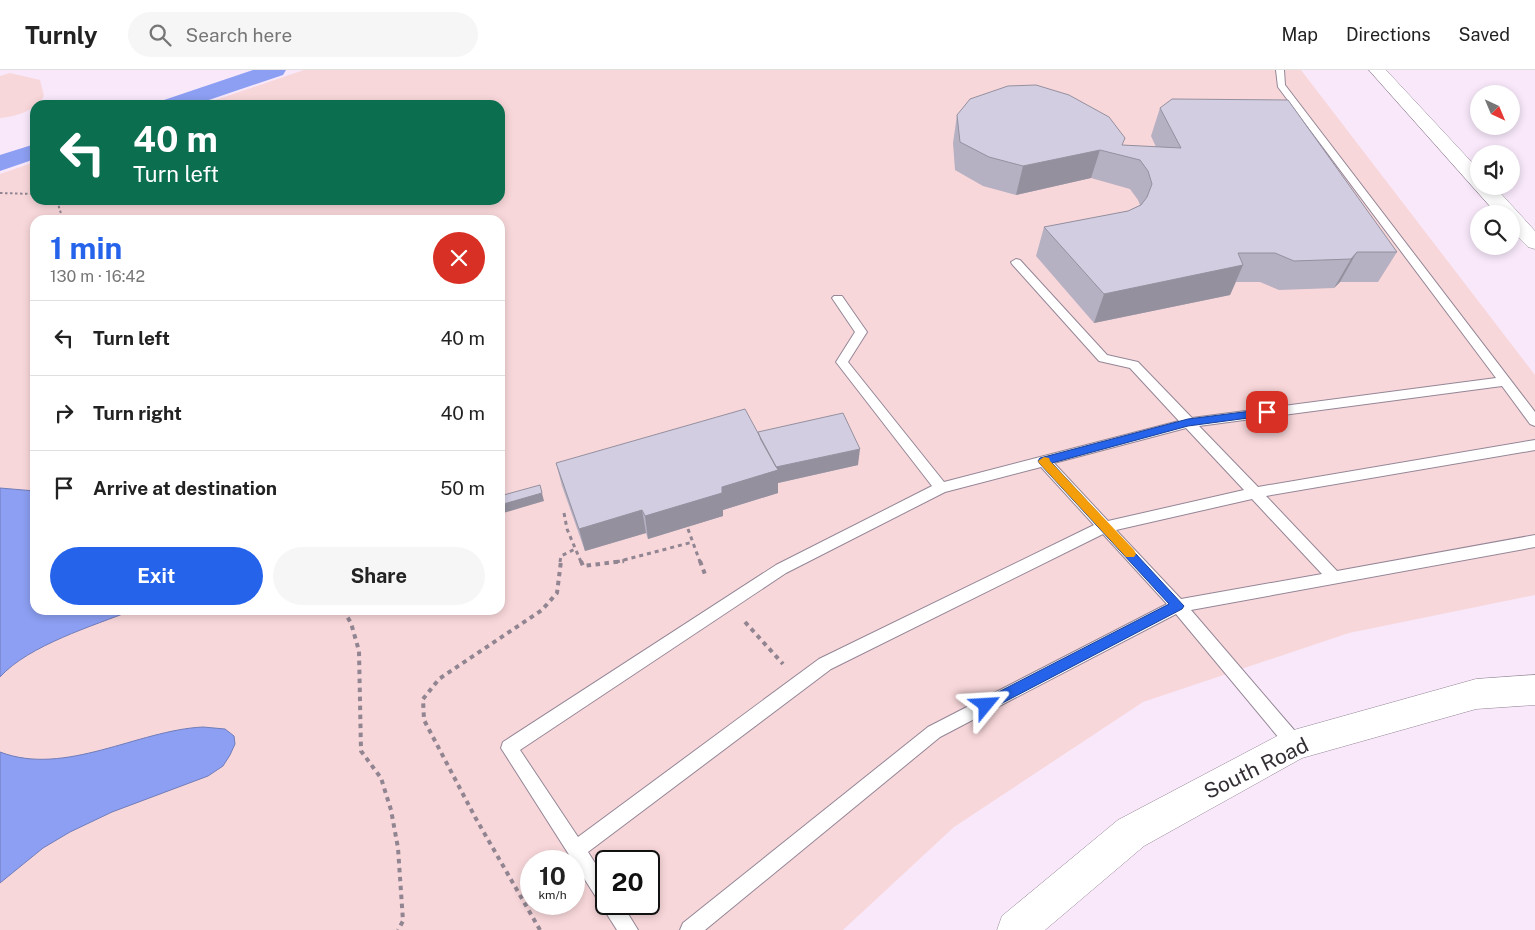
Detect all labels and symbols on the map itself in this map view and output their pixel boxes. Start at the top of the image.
north arrow [1470,85,1520,135]
pin [1246,391,1288,433]
position arrow [959,678,1011,730]
street label: South Road [1200,732,1312,804]
speed limit sign: 20 [595,850,660,915]

